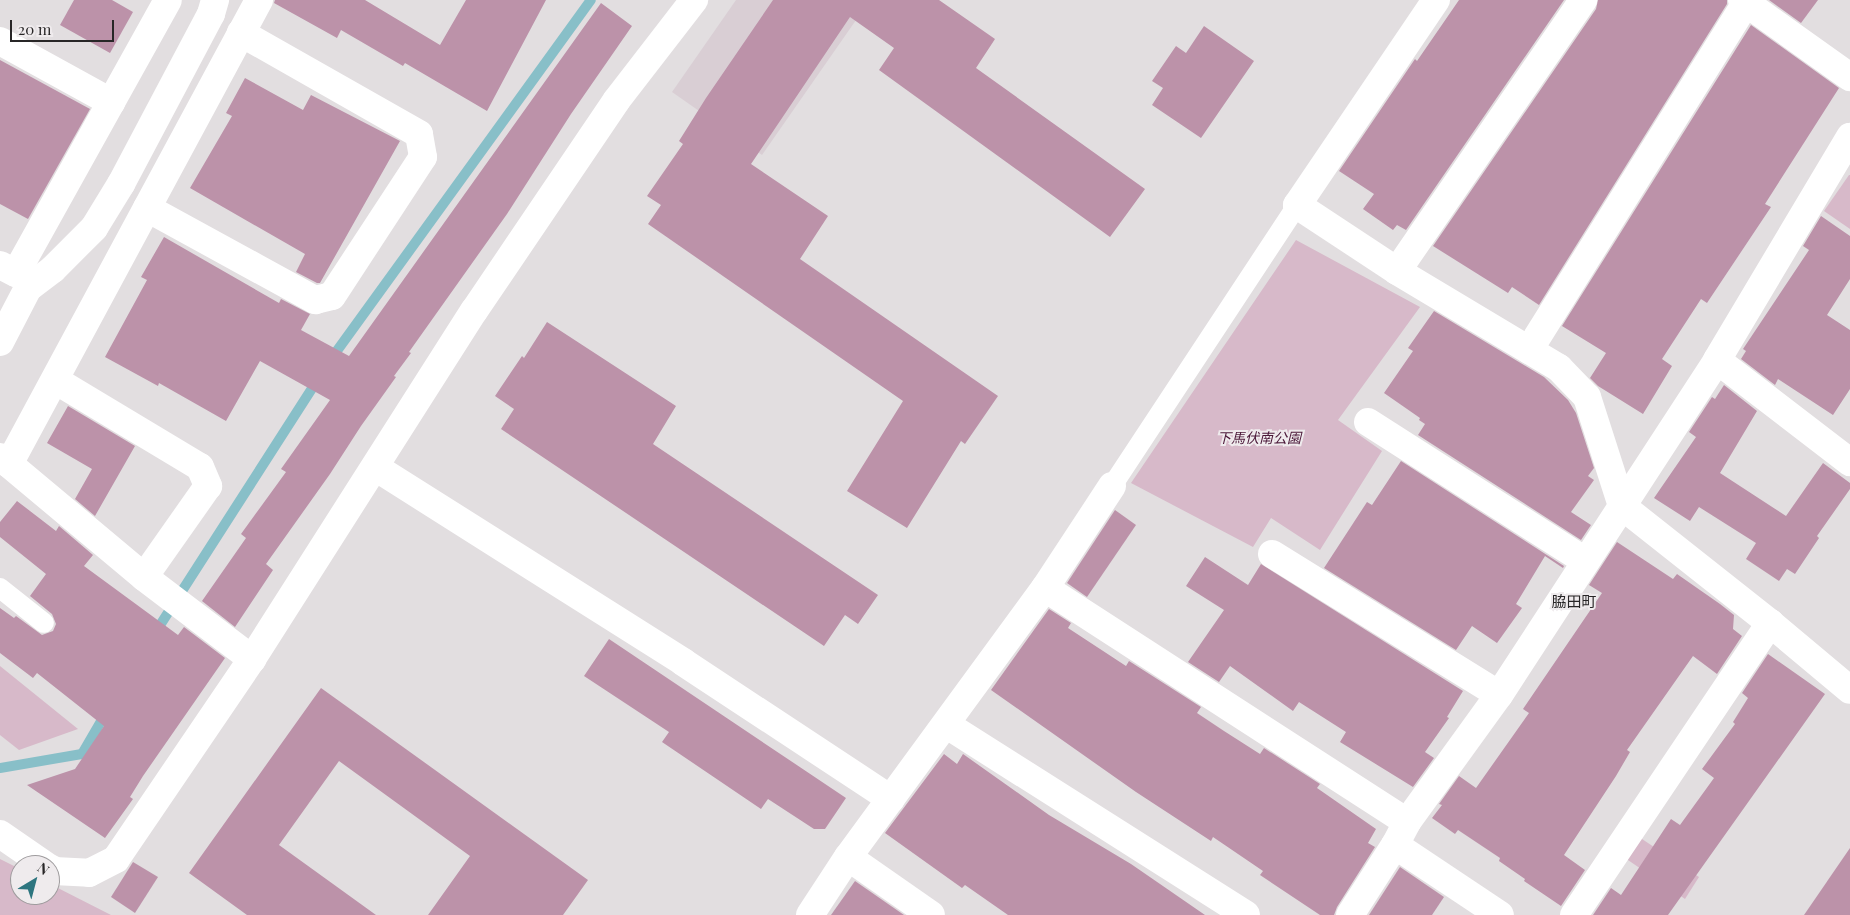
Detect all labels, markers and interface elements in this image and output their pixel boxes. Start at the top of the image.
scale bar [12,10,116,42]
text: 20 m [18,19,51,39]
park label: 下馬伏南公園 [1217,430,1301,446]
district label: 脇田町 [1552,593,1596,611]
north arrow [10,855,60,905]
text: N [34,858,53,879]

